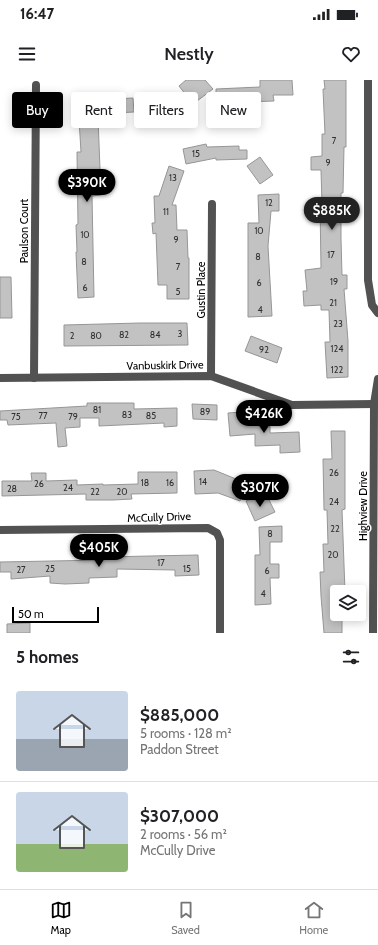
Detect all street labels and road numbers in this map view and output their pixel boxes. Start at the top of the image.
street label: Paulson Court [17,198,31,263]
street label: Gustin Place [194,261,208,318]
street label: Vanbuskirk Drive [126,357,204,373]
street label: Highview Drive [356,471,370,541]
street label: McCully Drive [127,509,192,525]

